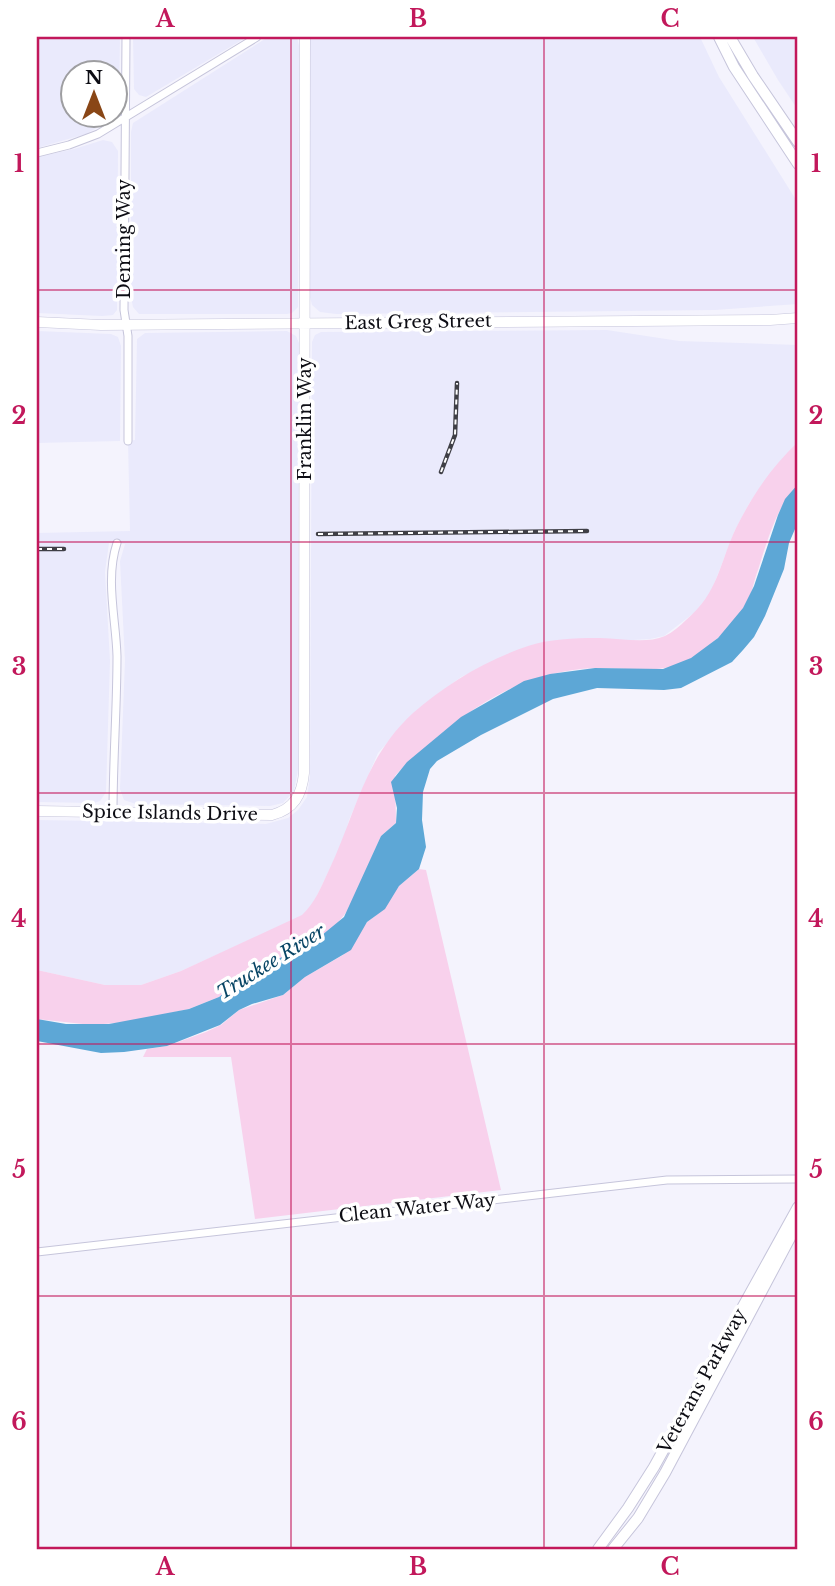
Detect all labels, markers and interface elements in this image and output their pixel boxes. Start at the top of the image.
text: A [155,5,176,33]
text: B [409,5,427,33]
text: C [661,5,679,33]
north arrow [60,60,130,130]
text: N [85,66,103,89]
text: 1 [14,150,24,178]
text: 1 [811,150,821,178]
street label: Deming Way [113,179,135,299]
street label: East Greg Street [344,310,492,334]
street label: Franklin Way [294,357,316,481]
text: 2 [12,402,26,430]
text: 2 [809,402,823,430]
text: 3 [12,653,26,681]
text: 3 [809,653,823,681]
street label: Spice Islands Drive [82,800,258,826]
text: 4 [11,905,27,933]
text: 4 [808,905,824,933]
water label: Truckee River [213,919,330,1004]
text: 5 [12,1156,26,1184]
text: 5 [809,1156,823,1184]
street label: Clean Water Way [338,1189,497,1227]
street label: Veterans Parkway [653,1304,751,1458]
text: 6 [11,1408,27,1436]
text: 6 [808,1408,824,1436]
text: A [155,1553,176,1581]
text: B [409,1553,427,1581]
text: C [661,1553,679,1581]

